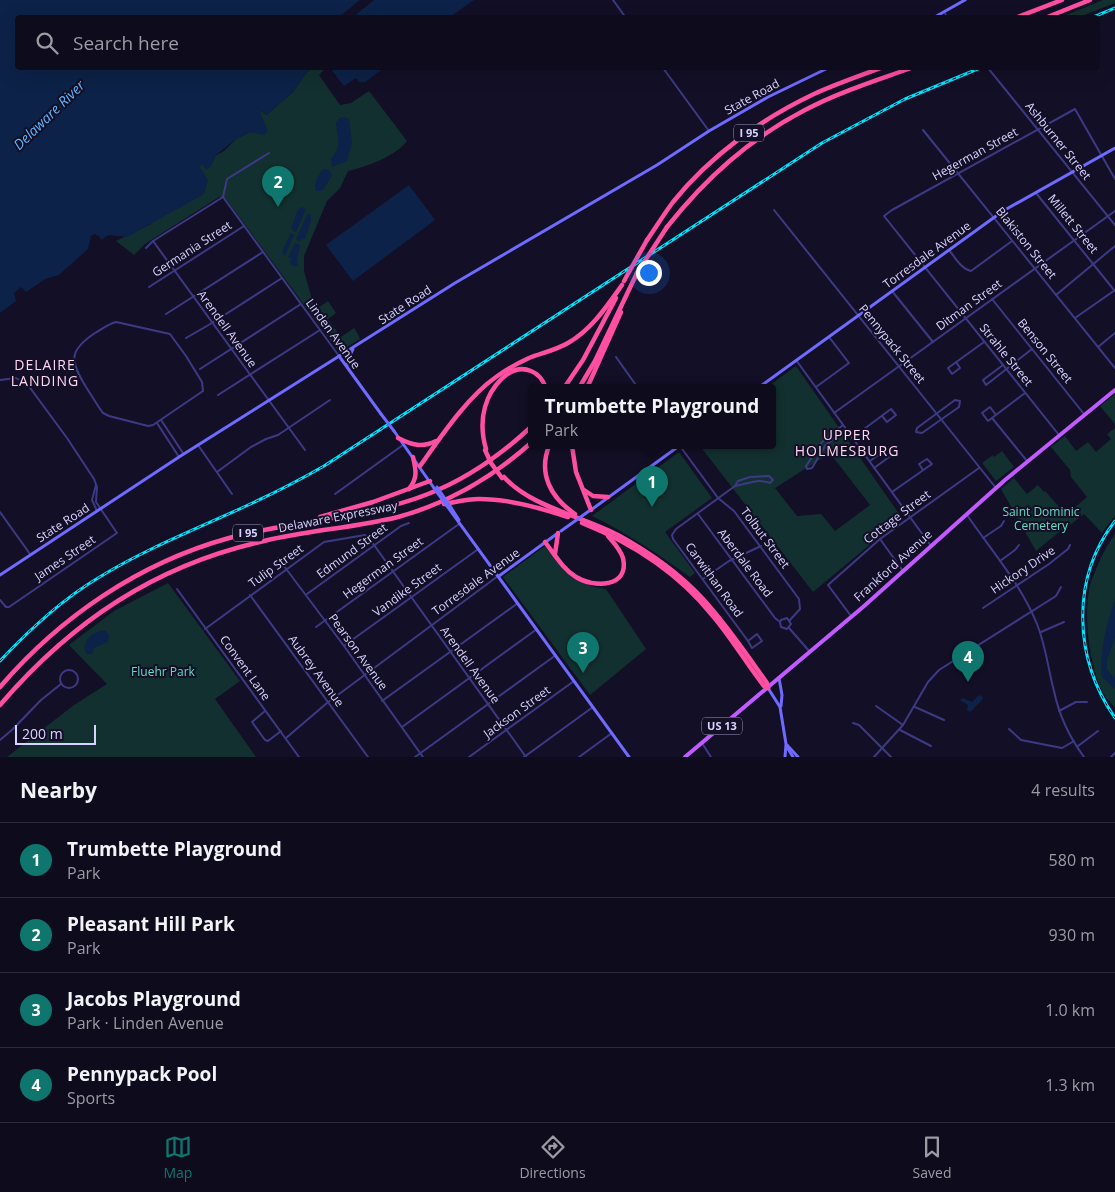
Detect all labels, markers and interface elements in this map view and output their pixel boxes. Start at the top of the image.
search box [15,15,1100,70]
icon: search [33,29,61,57]
text: Search here [73,30,179,56]
water label: Delaware River [9,75,89,154]
street label: State Road [721,75,782,119]
street label: Ashburner Street [1022,98,1095,183]
street label: Hegerman Street [929,123,1021,184]
road number: I 95 [734,125,764,142]
pin: 2 [262,166,294,207]
street label: Millett Street [1044,190,1103,257]
street label: Blakiston Street [992,203,1061,282]
street label: Germania Street [149,216,235,281]
street label: Torresdale Avenue [879,217,974,292]
your location [636,260,662,286]
street label: Ditman Street [932,275,1005,334]
street label: State Road [375,281,435,328]
street label: Arendell Avenue [194,287,261,371]
street label: Linden Avenue [302,295,365,372]
street label: Pennypack Street [855,300,930,387]
street label: Benson Street [1014,315,1077,387]
street label: Strahle Street [976,320,1037,390]
district label: DELAIRE LANDING [11,355,79,390]
popup [528,384,776,449]
text: Trumbette Playground [545,393,759,419]
text: Park [545,419,578,441]
district label: UPPER HOLMESBURG [795,425,899,460]
pin: 1 [636,466,668,507]
street label: Cottage Street [860,486,934,547]
street label: Delaware Expressway [277,496,400,536]
street label: State Road [33,499,93,546]
park label: Saint Dominic Cemetery [1002,503,1080,534]
street label: Tolbut Street [737,504,794,572]
street label: Edmund Street [313,519,391,582]
road number: I 95 [233,524,263,542]
street label: Aberdale Road [714,525,777,601]
street label: Frankford Avenue [850,526,936,605]
street label: James Street [30,531,99,585]
street label: Hegerman Street [339,533,426,603]
street label: Carwithan Road [681,539,747,621]
street label: Tulip Street [245,540,307,591]
street label: Hickory Drive [987,542,1059,597]
street label: Torresdale Avenue [428,544,523,619]
street label: Vandike Street [369,559,445,620]
street label: Pearson Avenue [325,610,392,694]
street label: Arendell Avenue [437,623,504,707]
street label: Aubrey Avenue [285,631,348,710]
street label: Convent Lane [216,632,275,704]
pin: 3 [567,632,599,673]
pin: 4 [952,641,984,682]
park label: Fluehr Park [131,663,196,680]
street label: Jackson Street [479,682,554,742]
road number: US 13 [702,718,742,734]
scale bar [15,722,96,745]
text: 200 m [22,724,63,743]
text: Nearby [20,776,97,804]
text: 4 results [1031,779,1095,801]
text: Trumbette Playground [67,836,282,862]
text: 1 [31,849,41,871]
text: 580 m [1049,849,1095,871]
text: Park [67,862,100,884]
text: Pleasant Hill Park [67,911,235,937]
text: 2 [31,924,41,946]
text: 930 m [1049,924,1095,946]
text: Park [67,937,100,959]
text: Jacobs Playground [67,986,241,1012]
text: 3 [31,999,41,1021]
text: 1.0 km [1045,999,1095,1021]
text: Park · Linden Avenue [67,1012,224,1034]
text: Pennypack Pool [67,1061,217,1087]
text: 4 [31,1074,41,1096]
text: 1.3 km [1045,1074,1095,1096]
text: Sports [67,1087,115,1109]
tab: Map [163,1133,192,1182]
tab: Directions [519,1133,586,1182]
tab: Saved [913,1133,951,1182]

